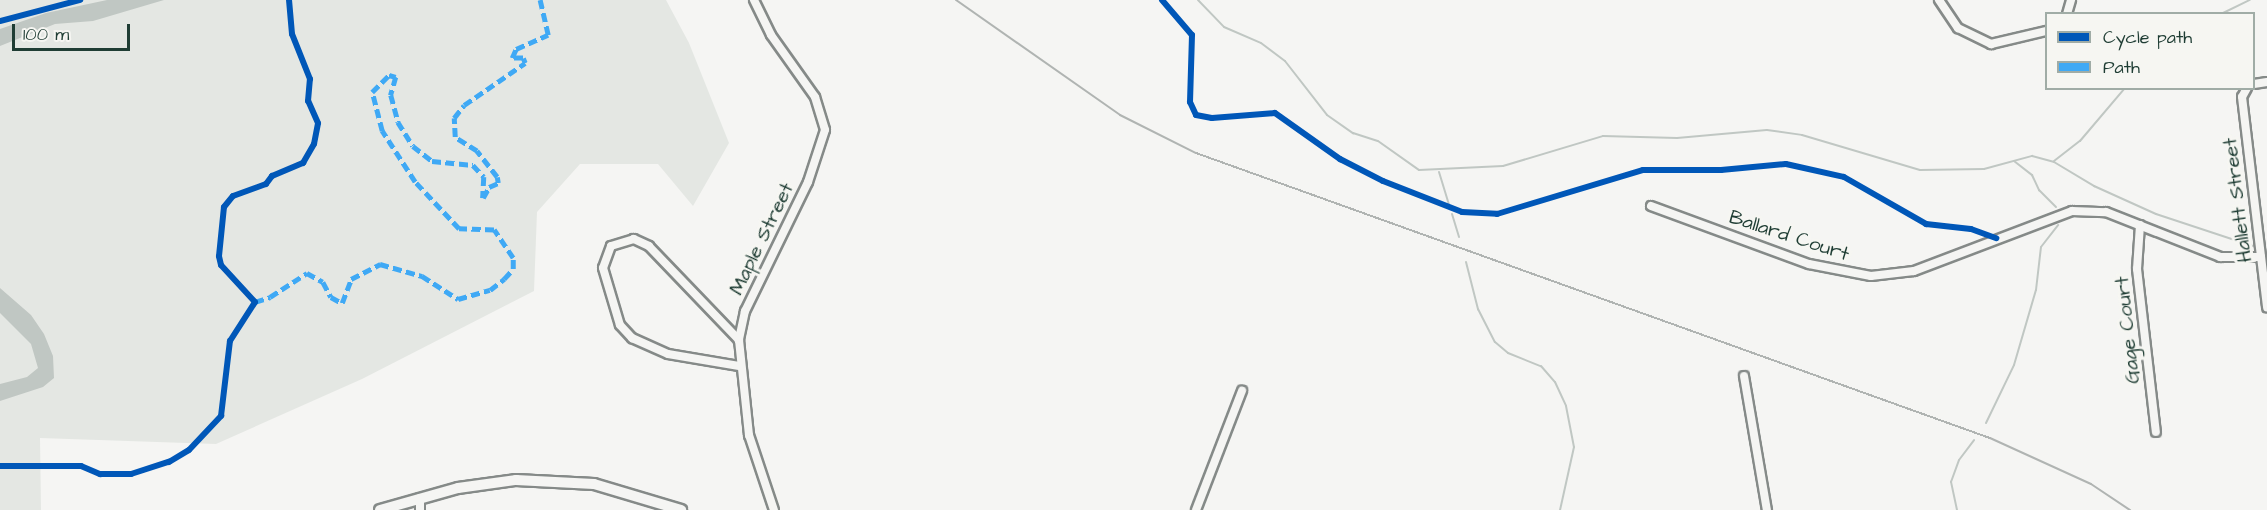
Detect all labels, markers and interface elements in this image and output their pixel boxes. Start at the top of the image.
scale bar [15,12,134,50]
legend [2045,12,2255,90]
text: 100 m [23,22,69,47]
text: Cycle path [2103,25,2192,50]
text: Path [2103,55,2140,80]
street label: Hallett Street [2218,136,2258,264]
street label: Maple Street [725,179,799,299]
street label: Ballard Court [1726,205,1852,267]
street label: Gage Court [2110,275,2146,385]

